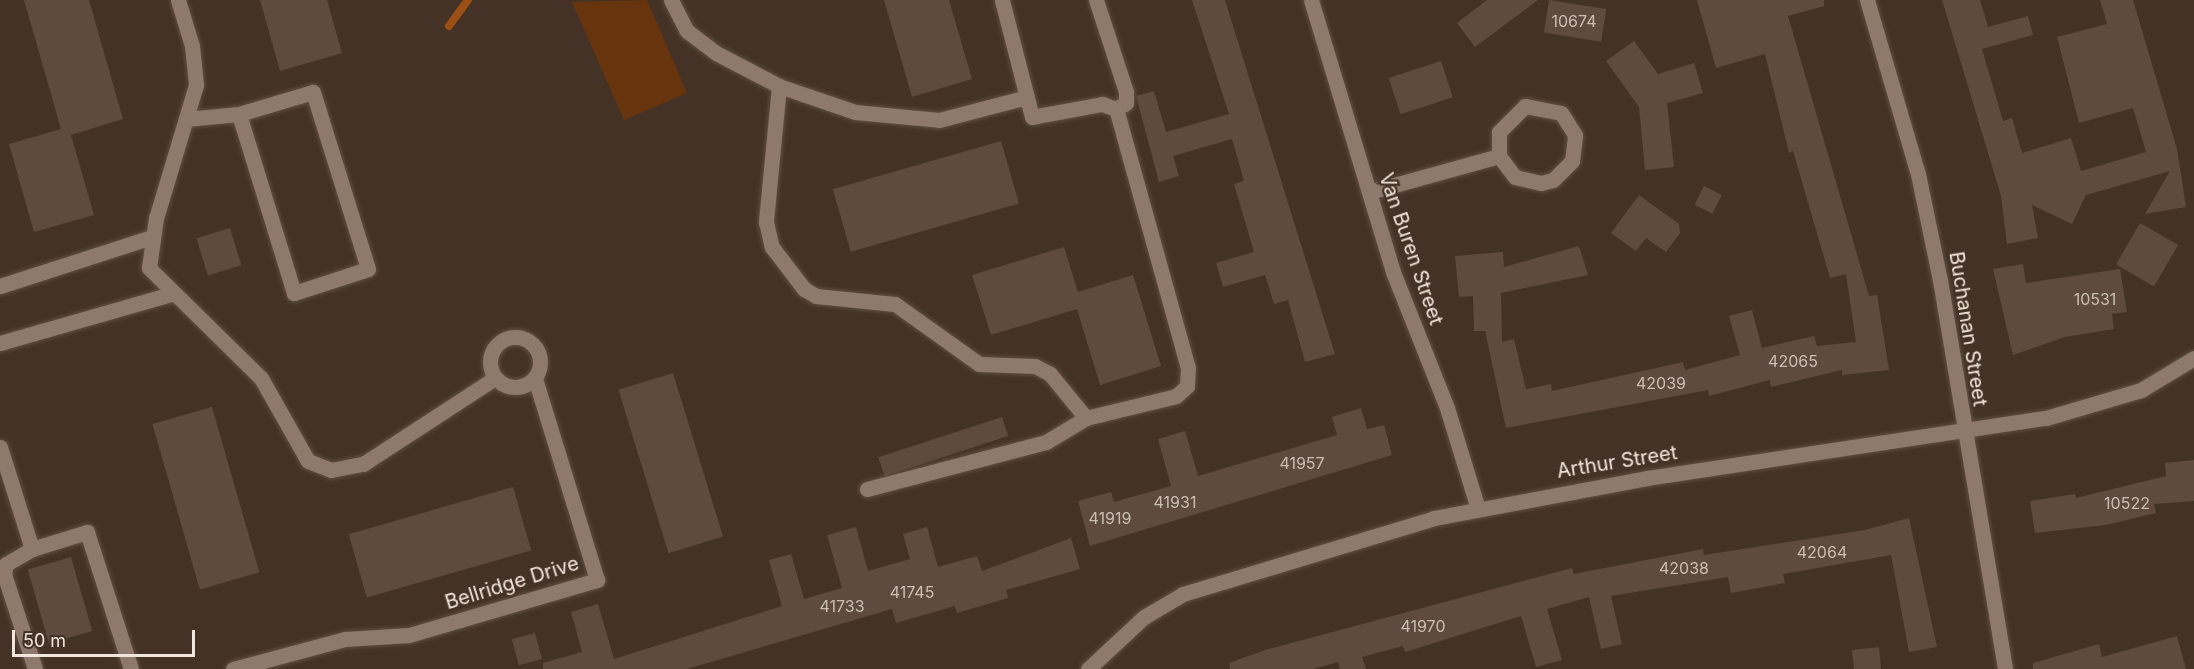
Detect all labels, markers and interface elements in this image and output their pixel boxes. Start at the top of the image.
house number: 10674 [1552,11,1596,31]
street label: Van Buren Street [1374,170,1448,328]
street label: Buchanan Street [1944,250,1992,408]
house number: 10531 [2074,289,2116,309]
house number: 42065 [1768,351,1818,371]
house number: 42039 [1636,373,1686,393]
street label: Arthur Street [1555,441,1679,483]
house number: 41957 [1279,453,1325,473]
house number: 41931 [1154,492,1196,512]
house number: 10522 [2104,493,2150,513]
house number: 41919 [1089,508,1131,528]
house number: 42064 [1797,542,1847,562]
street label: Bellridge Drive [442,551,582,615]
house number: 42038 [1659,558,1709,578]
house number: 41745 [890,582,934,602]
house number: 41733 [819,596,865,616]
house number: 41970 [1400,616,1446,636]
scale bar [15,618,198,656]
text: 50 m [23,630,66,651]

